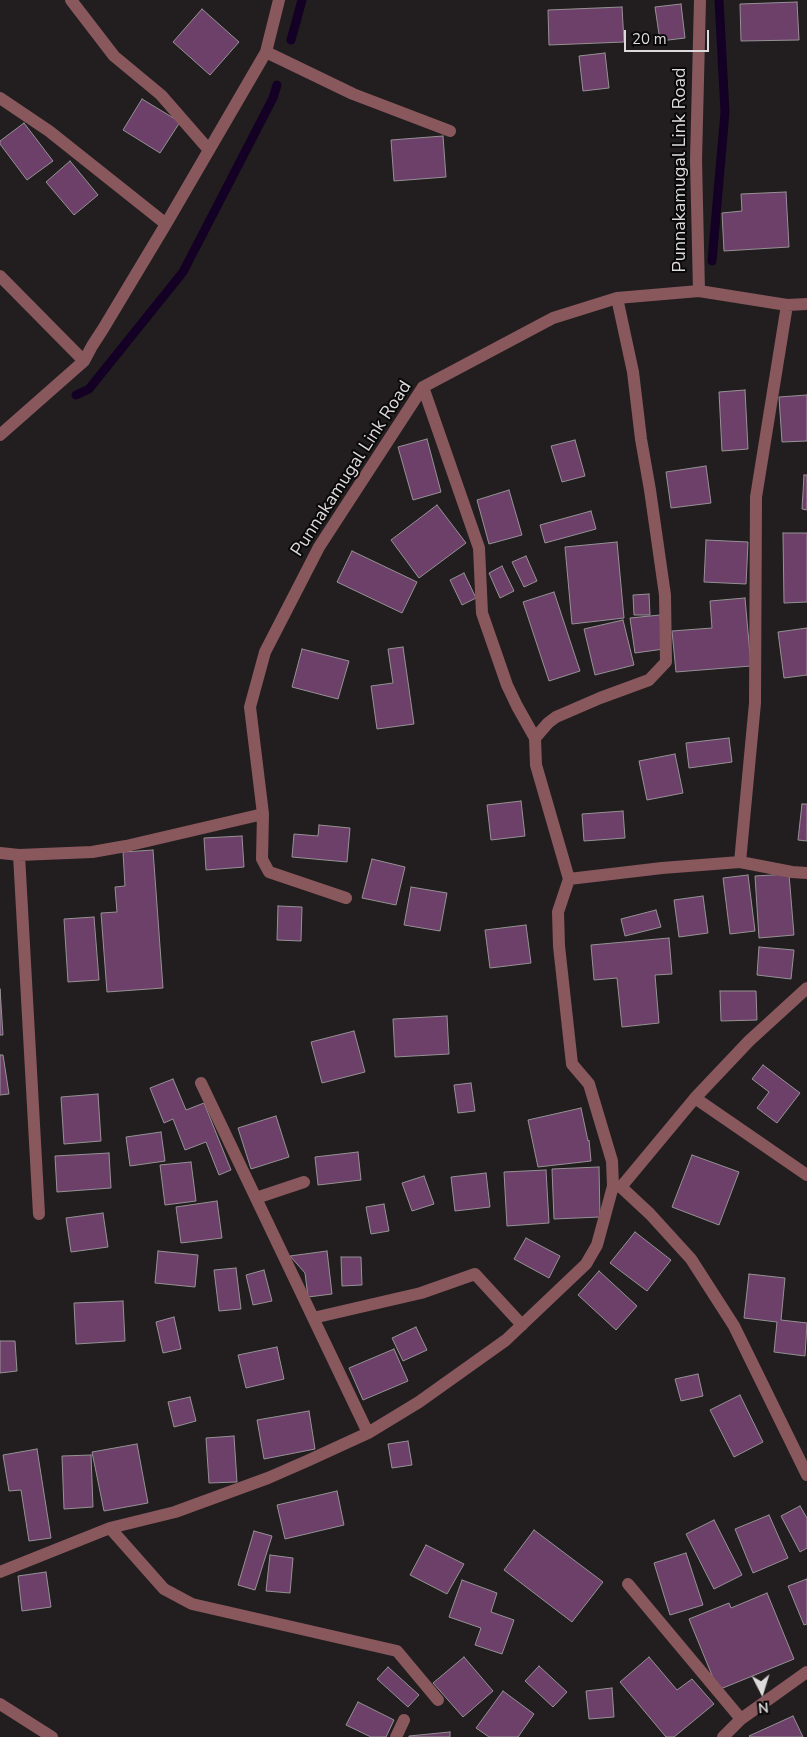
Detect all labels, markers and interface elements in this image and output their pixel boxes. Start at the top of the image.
scale bar [627,20,712,52]
text: 20 m [632,29,667,49]
street label: Punnakamugal Link Road [670,67,692,273]
street label: Punnakamugal Link Road [287,377,417,561]
north arrow [737,1667,787,1717]
text: N [757,1698,769,1717]

